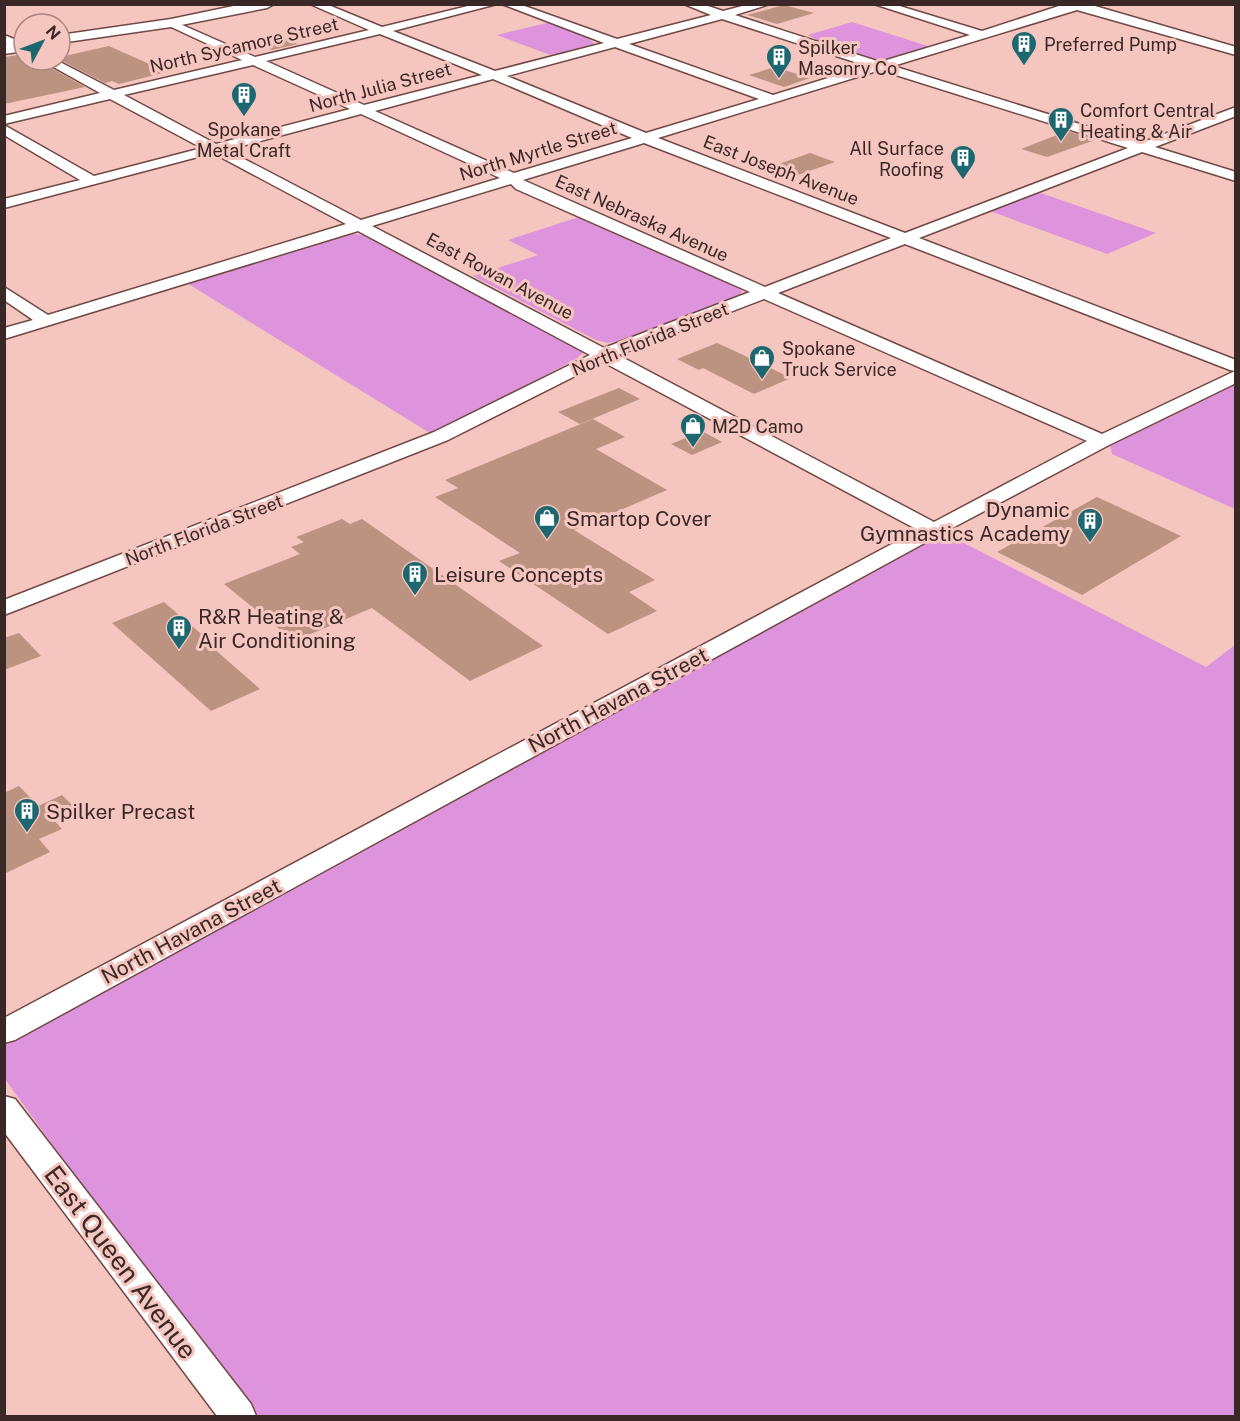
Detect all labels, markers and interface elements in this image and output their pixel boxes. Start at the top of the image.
north arrow [12,12,72,72]
street label: North Sycamore Street [148,13,340,77]
text: N [42,22,64,43]
building icon: Preferred Pump [1009,29,1039,67]
place label: Preferred Pump [1044,34,1177,55]
place label: Spilker Masonry Co [798,37,897,79]
building icon: Spilker Masonry Co [764,42,794,80]
street label: North Julia Street [307,58,453,116]
building icon: Spokane Metal Craft [229,80,259,118]
place label: Comfort Central Heating & Air [1080,100,1215,142]
building icon: Comfort Central Heating & Air [1046,105,1076,143]
street label: North Myrtle Street [457,117,619,185]
place label: Spokane Metal Craft [197,119,291,161]
street label: East Joseph Avenue [700,131,862,209]
place label: All Surface Roofing [849,138,944,180]
building icon: All Surface Roofing [948,143,978,181]
street label: East Nebraska Avenue [552,170,732,266]
street label: East Rowan Avenue [423,228,577,324]
street label: North Florida Street [569,298,731,380]
place label: Spokane Truck Service [782,338,897,380]
shop icon: Spokane Truck Service [747,343,777,381]
shop icon: M2D Camo [678,411,708,449]
place label: M2D Camo [712,416,804,437]
street label: North Florida Street [122,490,286,570]
place label: Dynamic Gymnastics Academy [860,497,1070,546]
shop icon: Smartop Cover [532,503,562,541]
place label: Smartop Cover [566,506,712,531]
building icon: Dynamic Gymnastics Academy [1075,506,1105,544]
building icon: Leisure Concepts [400,559,430,597]
place label: Leisure Concepts [434,562,603,587]
place label: R&R Heating & Air Conditioning [198,604,356,653]
building icon: R&R Heating & Air Conditioning [164,613,194,651]
street label: North Havana Street [524,642,712,758]
building icon: Spilker Precast [12,796,42,834]
place label: Spilker Precast [46,799,195,824]
street label: North Havana Street [97,873,285,989]
street label: East Queen Avenue [38,1159,204,1365]

